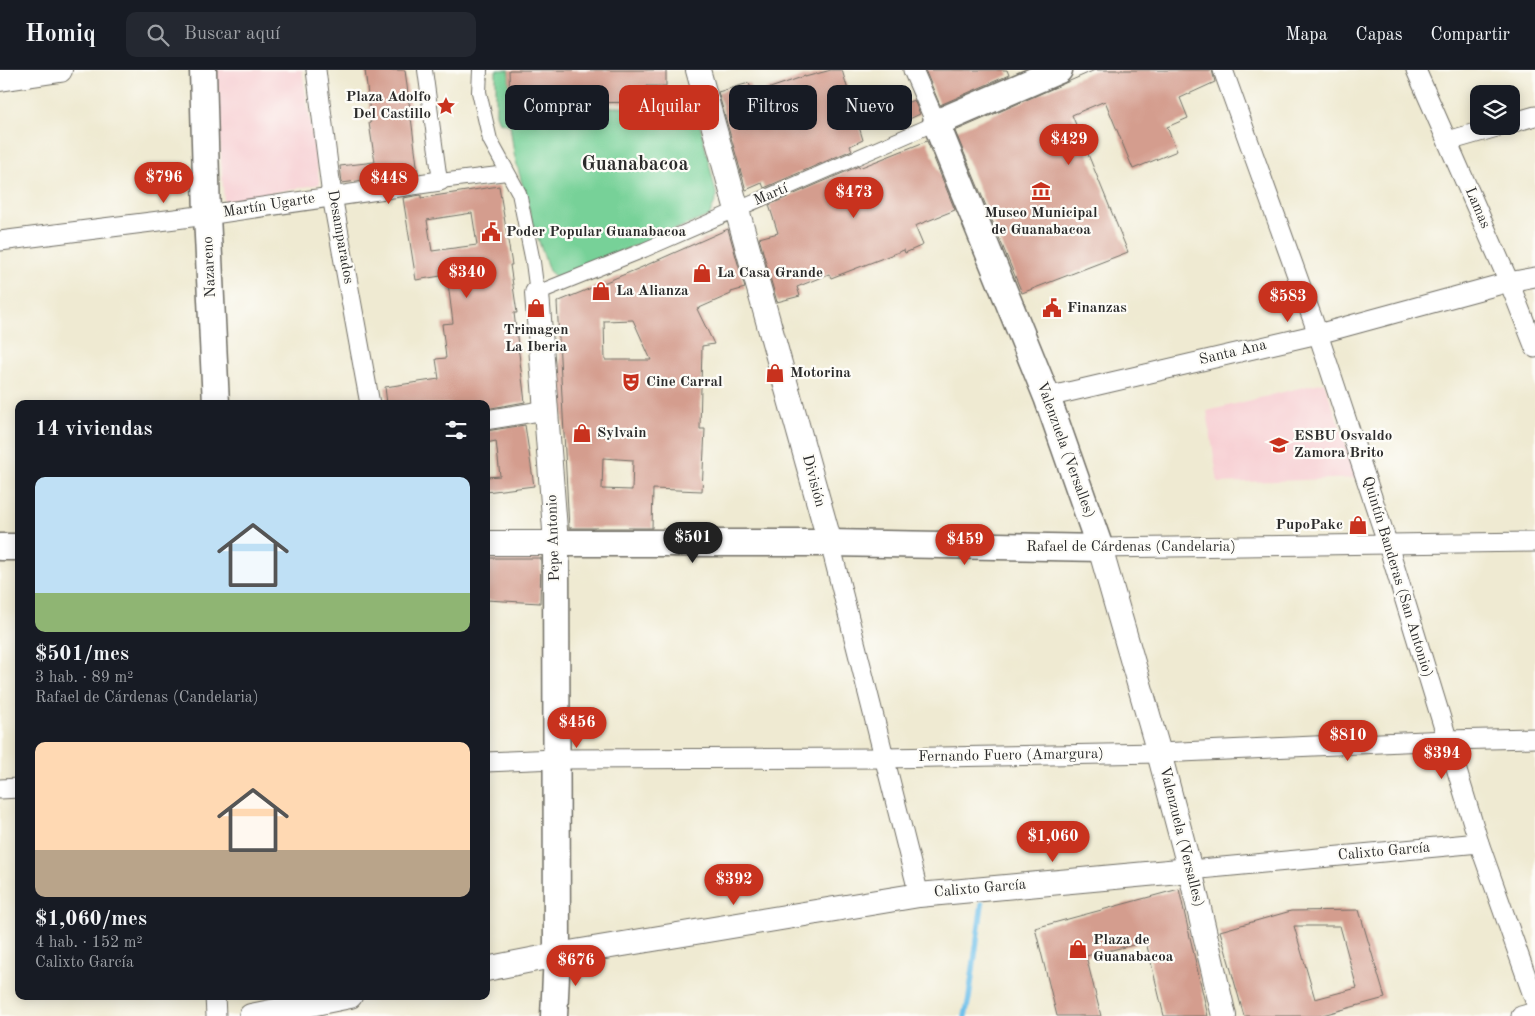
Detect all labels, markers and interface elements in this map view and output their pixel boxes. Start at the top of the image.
search box [126,12,476,57]
icon: search [144,21,172,49]
text: Homiq [25,23,96,47]
text: Buscar aquí [184,25,280,44]
text: Mapa [1285,26,1328,44]
text: Capas [1356,26,1403,44]
text: Compartir [1431,26,1510,44]
chip: Comprar [505,85,609,130]
chip: Alquilar [619,85,719,130]
chip: Filtros [729,85,817,130]
chip: Nuevo [827,85,912,130]
map controls [1470,85,1520,135]
button: layers [1470,85,1520,135]
place label: Plaza Adolfo Del Castillo [346,90,431,122]
place icon: Plaza Adolfo Del Castillo [435,95,457,117]
pin: $429 [1039,124,1099,166]
text: $429 [1050,132,1088,148]
district label: Guanabacoa [581,155,689,175]
pin: $796 [134,162,194,204]
pin: $448 [359,162,419,205]
text: $796 [145,170,183,186]
text: $448 [370,171,408,187]
pin: $473 [824,176,884,219]
museum icon: Museo Municipal de Guanabacoa [1030,180,1052,202]
street label: Martí [752,181,791,209]
text: $473 [835,185,873,201]
street label: Lamas [1462,185,1492,231]
street label: Desamparados [324,189,356,285]
street label: Martín Ugarte [222,191,316,221]
place label: Museo Municipal de Guanabacoa [984,206,1098,238]
public building icon: Poder Popular Guanabacoa [480,221,502,243]
place label: Poder Popular Guanabacoa [506,225,687,240]
street label: Nazareno [201,236,219,298]
pin: $340 [437,256,497,299]
shop icon: La Casa Grande [691,262,713,284]
text: $340 [448,265,486,281]
place label: La Casa Grande [717,266,823,281]
shop icon: La Alianza [590,280,612,302]
pin: $583 [1258,280,1318,323]
place label: La Alianza [616,284,689,299]
text: $583 [1269,289,1307,305]
shop icon: Trimagen La Iberia [525,297,547,319]
public building icon: Finanzas [1041,297,1063,319]
place label: Finanzas [1067,301,1127,316]
place label: Trimagen La Iberia [503,323,569,355]
street label: Santa Ana [1198,338,1269,368]
shop icon: Motorina [764,362,786,384]
place label: Motorina [790,366,851,381]
theatre icon: Cine Carral [620,371,642,393]
place label: Cine Carral [646,375,723,390]
street label: Valenzuela (Versalles) [1033,380,1097,520]
icon: filters [442,416,470,444]
text: 14 viviendas [35,419,153,440]
shop icon: Sylvain [571,422,593,444]
place label: Sylvain [597,426,647,441]
place label: ESBU Osvaldo Zamora Brito [1294,429,1392,461]
school or university icon: ESBU Osvaldo Zamora Brito [1268,434,1290,456]
street label: División [799,453,827,509]
street label: Quintín Banderas (San Antonio) [1359,475,1435,679]
street label: Pepe Antonio [545,494,563,582]
icon: home [208,510,298,600]
shop icon: PupoPakc [1347,514,1369,536]
place label: PupoPakc [1276,518,1343,533]
pin: $501 [663,522,723,564]
pin: $459 [935,524,995,566]
text: $501 [674,530,712,546]
text: $459 [946,532,984,548]
street label: Rafael de Cárdenas (Candelaria) [1026,540,1236,555]
text: $501/mes [35,644,129,665]
text: 3 hab. · 89 m² [35,670,133,686]
text: Rafael de Cárdenas (Candelaria) [35,690,259,706]
pin: $456 [547,706,607,749]
text: $456 [558,715,596,731]
pin: $810 [1318,720,1378,762]
text: $810 [1329,728,1367,744]
pin: $394 [1412,738,1472,780]
text: $394 [1423,746,1461,762]
street label: Fernando Fuero (Amargura) [918,747,1104,765]
street label: Valenzuela (Versalles) [1156,765,1206,909]
icon: home [208,775,298,865]
pin: $1,060 [1012,820,1094,863]
text: $1,060 [1028,829,1078,845]
street label: Calixto García [1337,840,1431,864]
pin: $392 [704,864,764,906]
text: $392 [715,872,753,888]
street label: Calixto García [933,877,1027,901]
text: $1,060/mes [35,909,147,930]
place label: Plaza de Guanabacoa [1093,933,1174,965]
text: 4 hab. · 152 m² [35,935,143,951]
shop icon: Plaza de Guanabacoa [1067,938,1089,960]
pin: $676 [546,944,606,987]
text: $676 [557,953,595,969]
text: Calixto García [35,955,134,971]

